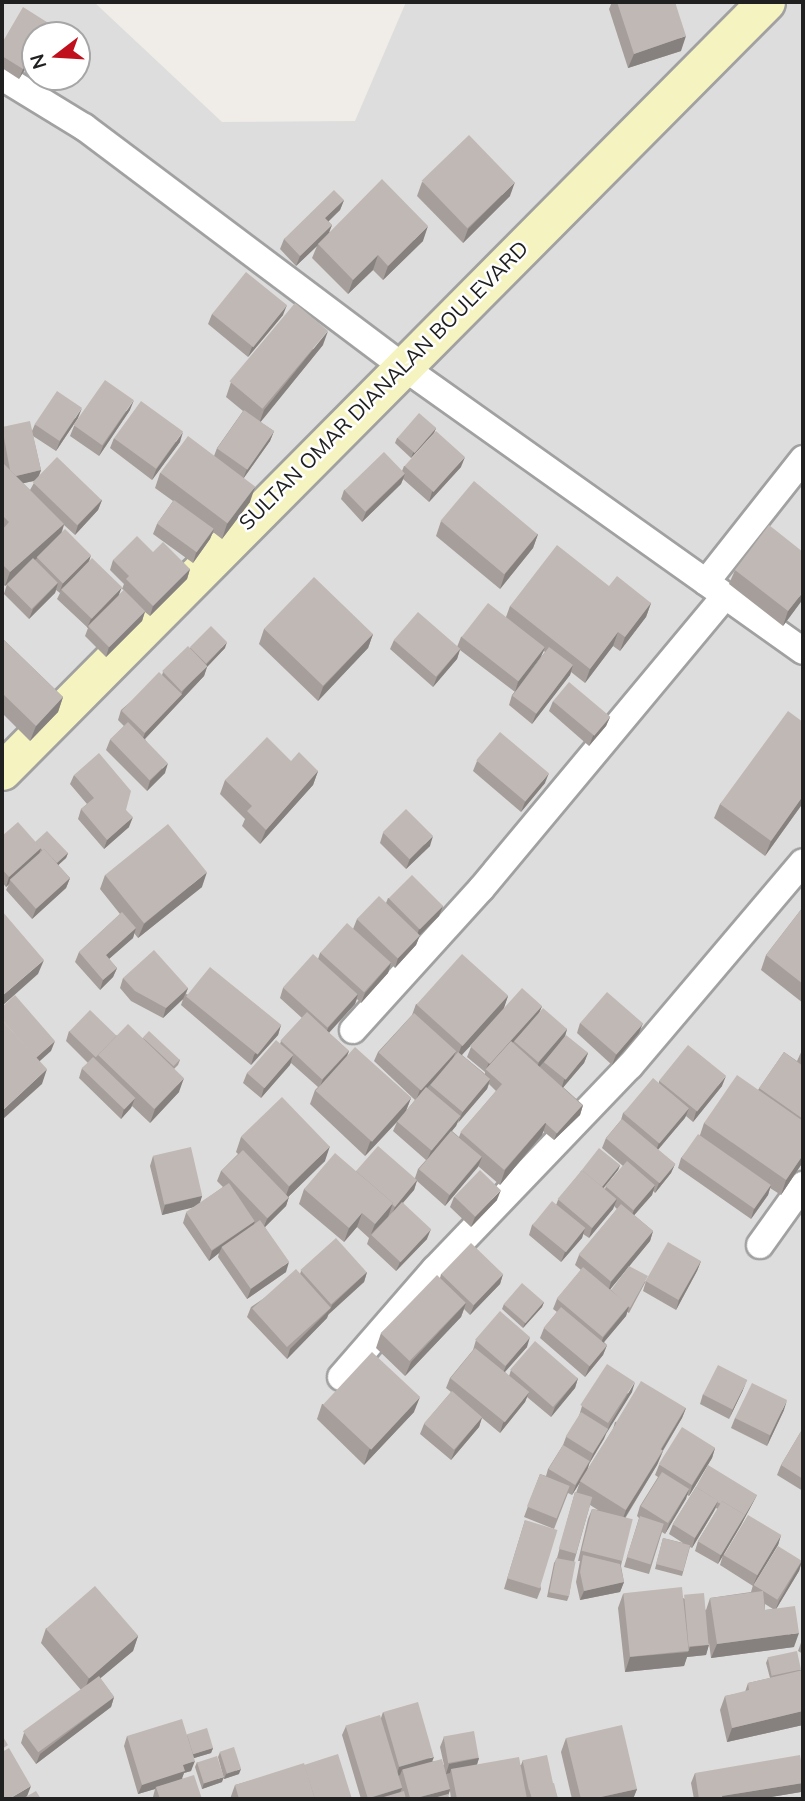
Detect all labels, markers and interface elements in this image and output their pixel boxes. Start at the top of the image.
north arrow [21,21,91,91]
text: N [24,51,51,72]
street label: SULTAN OMAR DIANALAN BOULEVARD [233,235,533,535]

